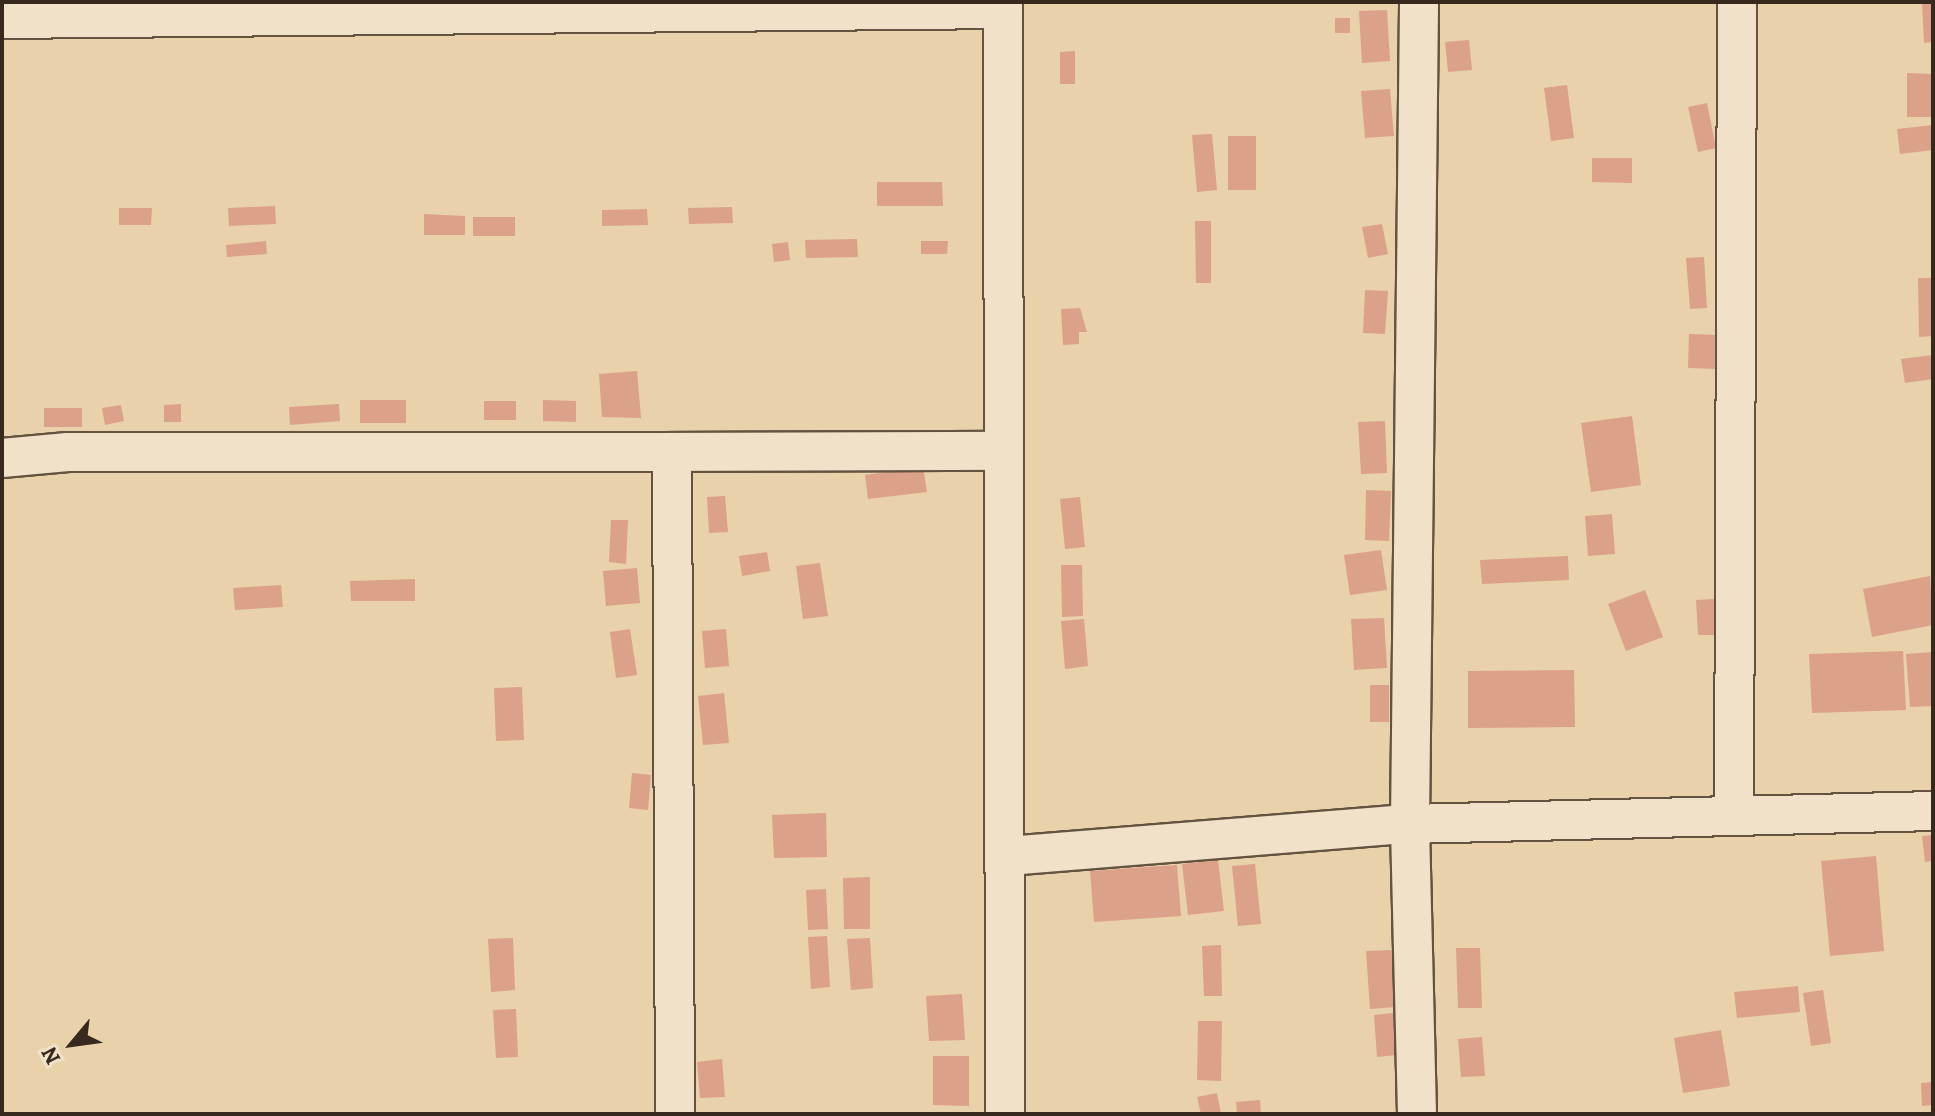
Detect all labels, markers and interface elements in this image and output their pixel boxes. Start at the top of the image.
north arrow [32,1004,112,1084]
text: N [34,1041,68,1070]

